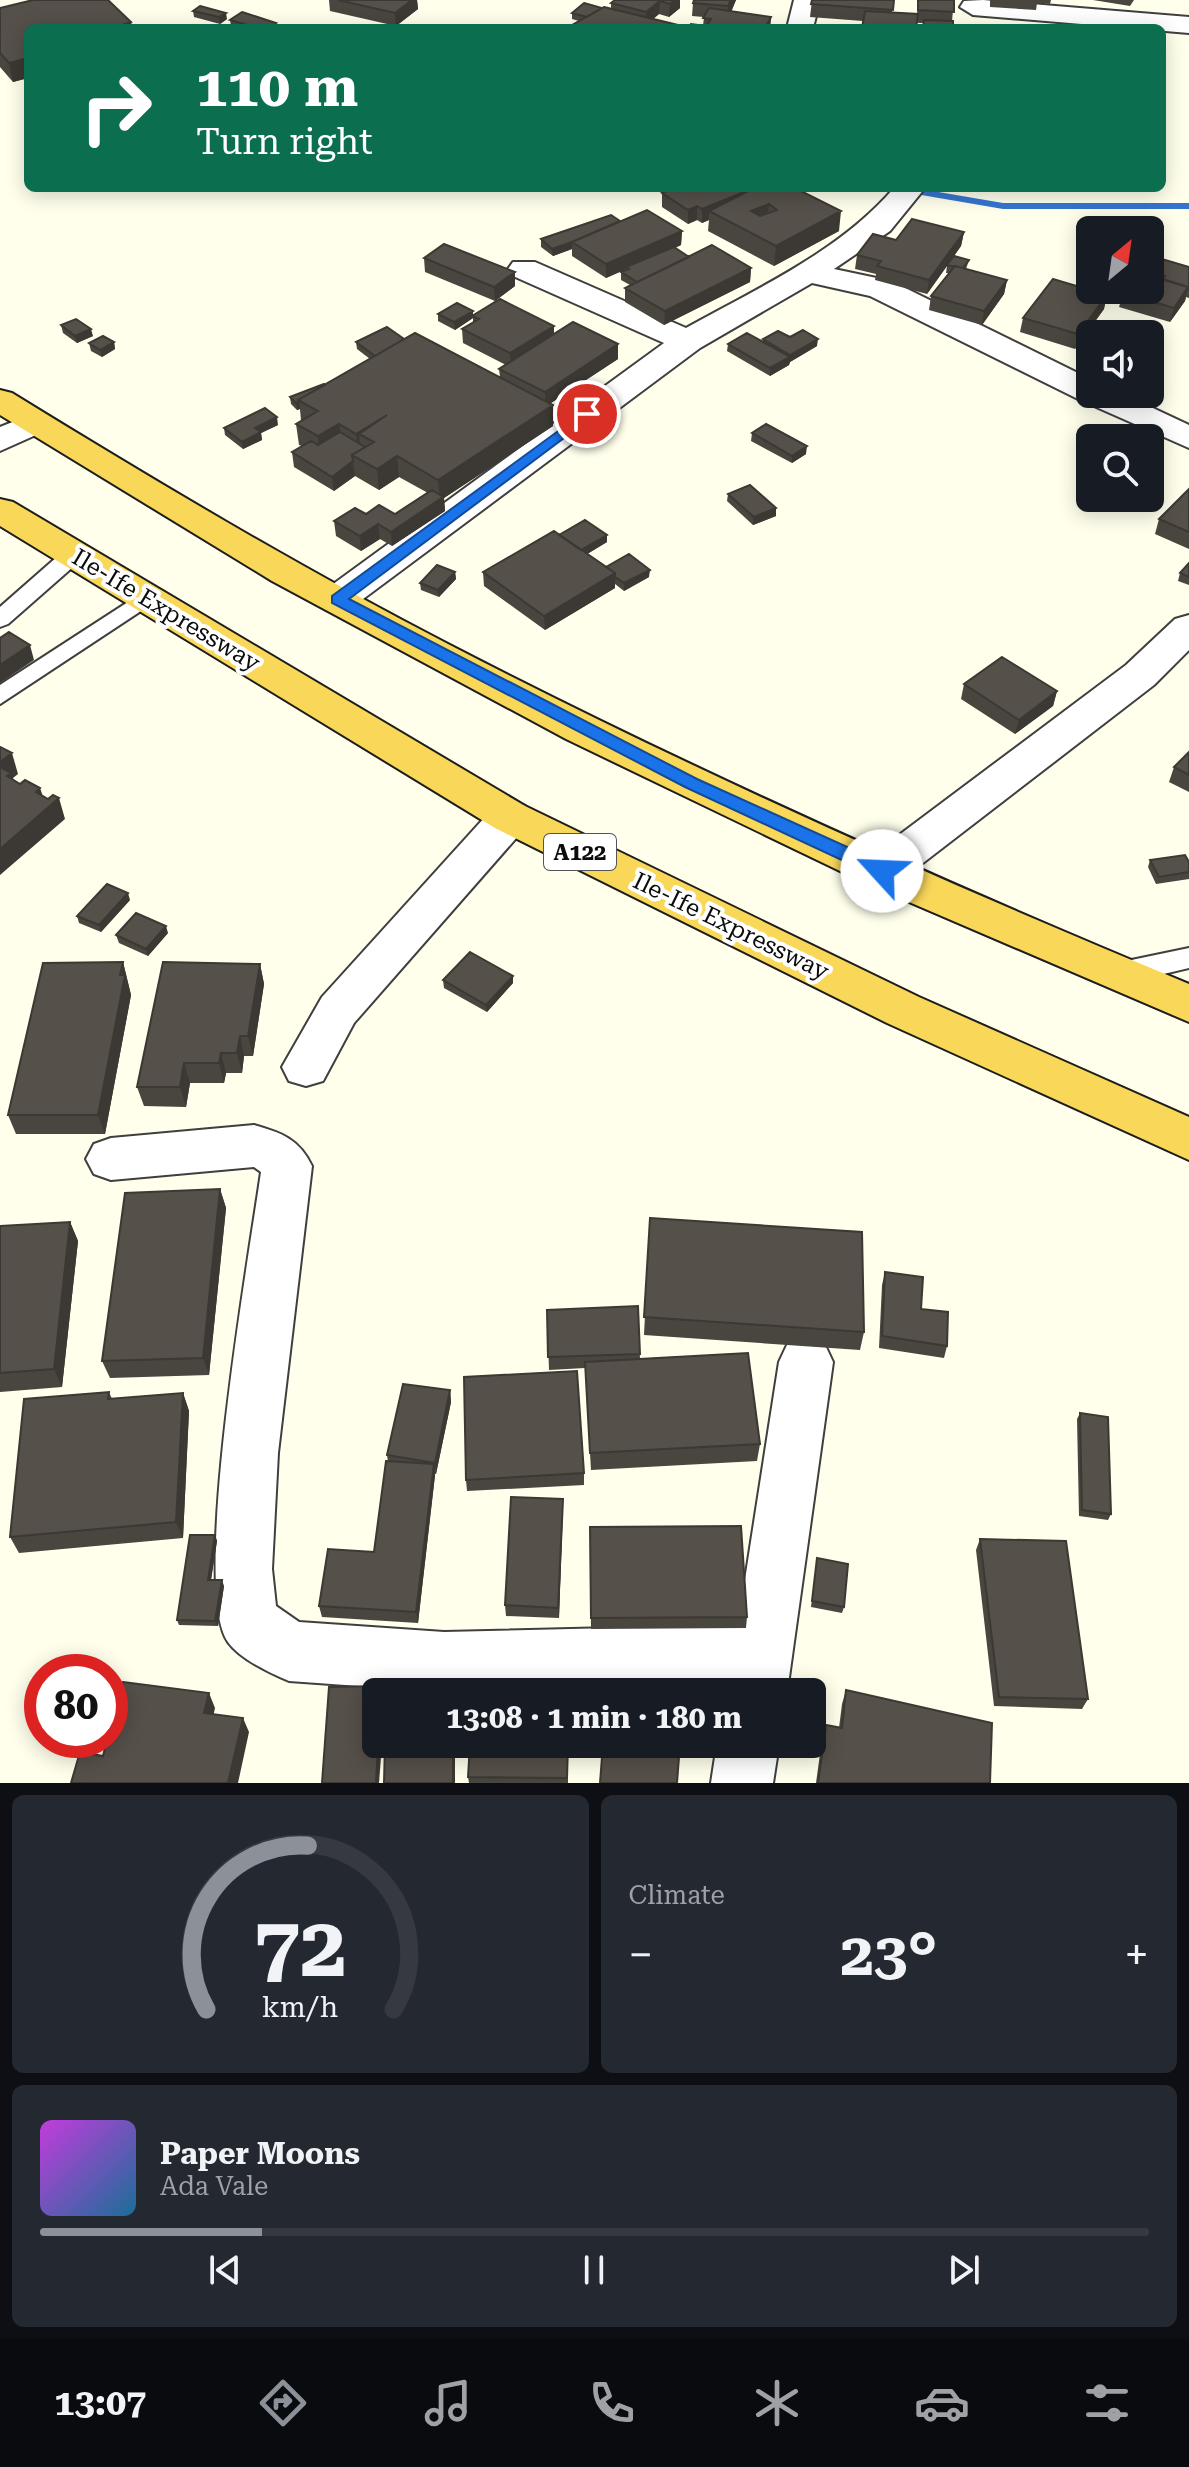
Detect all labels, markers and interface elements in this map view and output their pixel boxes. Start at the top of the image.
text: 110 m [196,54,358,120]
icon: right [64,56,168,160]
text: Turn right [196,121,373,163]
north arrow [1076,216,1164,304]
map controls [1076,216,1164,512]
button: sound [1076,320,1164,408]
pin [553,380,621,448]
icon: arrive [565,392,609,436]
button: search [1076,424,1164,512]
street label: Ile-Ife Expressway [67,543,266,678]
position arrow [840,829,924,913]
road number: A122 [544,834,616,870]
street label: Ile-Ife Expressway [629,867,834,986]
speed limit sign: 80 [24,1654,128,1758]
text: 13:08 · 1 min · 180 m [446,1700,742,1735]
text: Climate [629,1880,725,1910]
text: 72 [254,1899,347,1996]
text: 23° [840,1919,937,1990]
text: − [629,1929,653,1981]
text: + [1124,1929,1149,1981]
text: km/h [262,1990,339,2024]
text: Paper Moons [160,2136,360,2171]
text: Ada Vale [160,2171,268,2201]
icon: previous [203,2248,247,2292]
icon: pause [572,2248,616,2292]
icon: next [942,2248,986,2292]
icon: directions [255,2375,311,2431]
icon: music [420,2375,476,2431]
icon: phone [584,2375,640,2431]
icon: climate [749,2375,805,2431]
icon: car [914,2375,970,2431]
icon: filters [1079,2375,1135,2431]
text: 13:07 [54,2382,146,2424]

